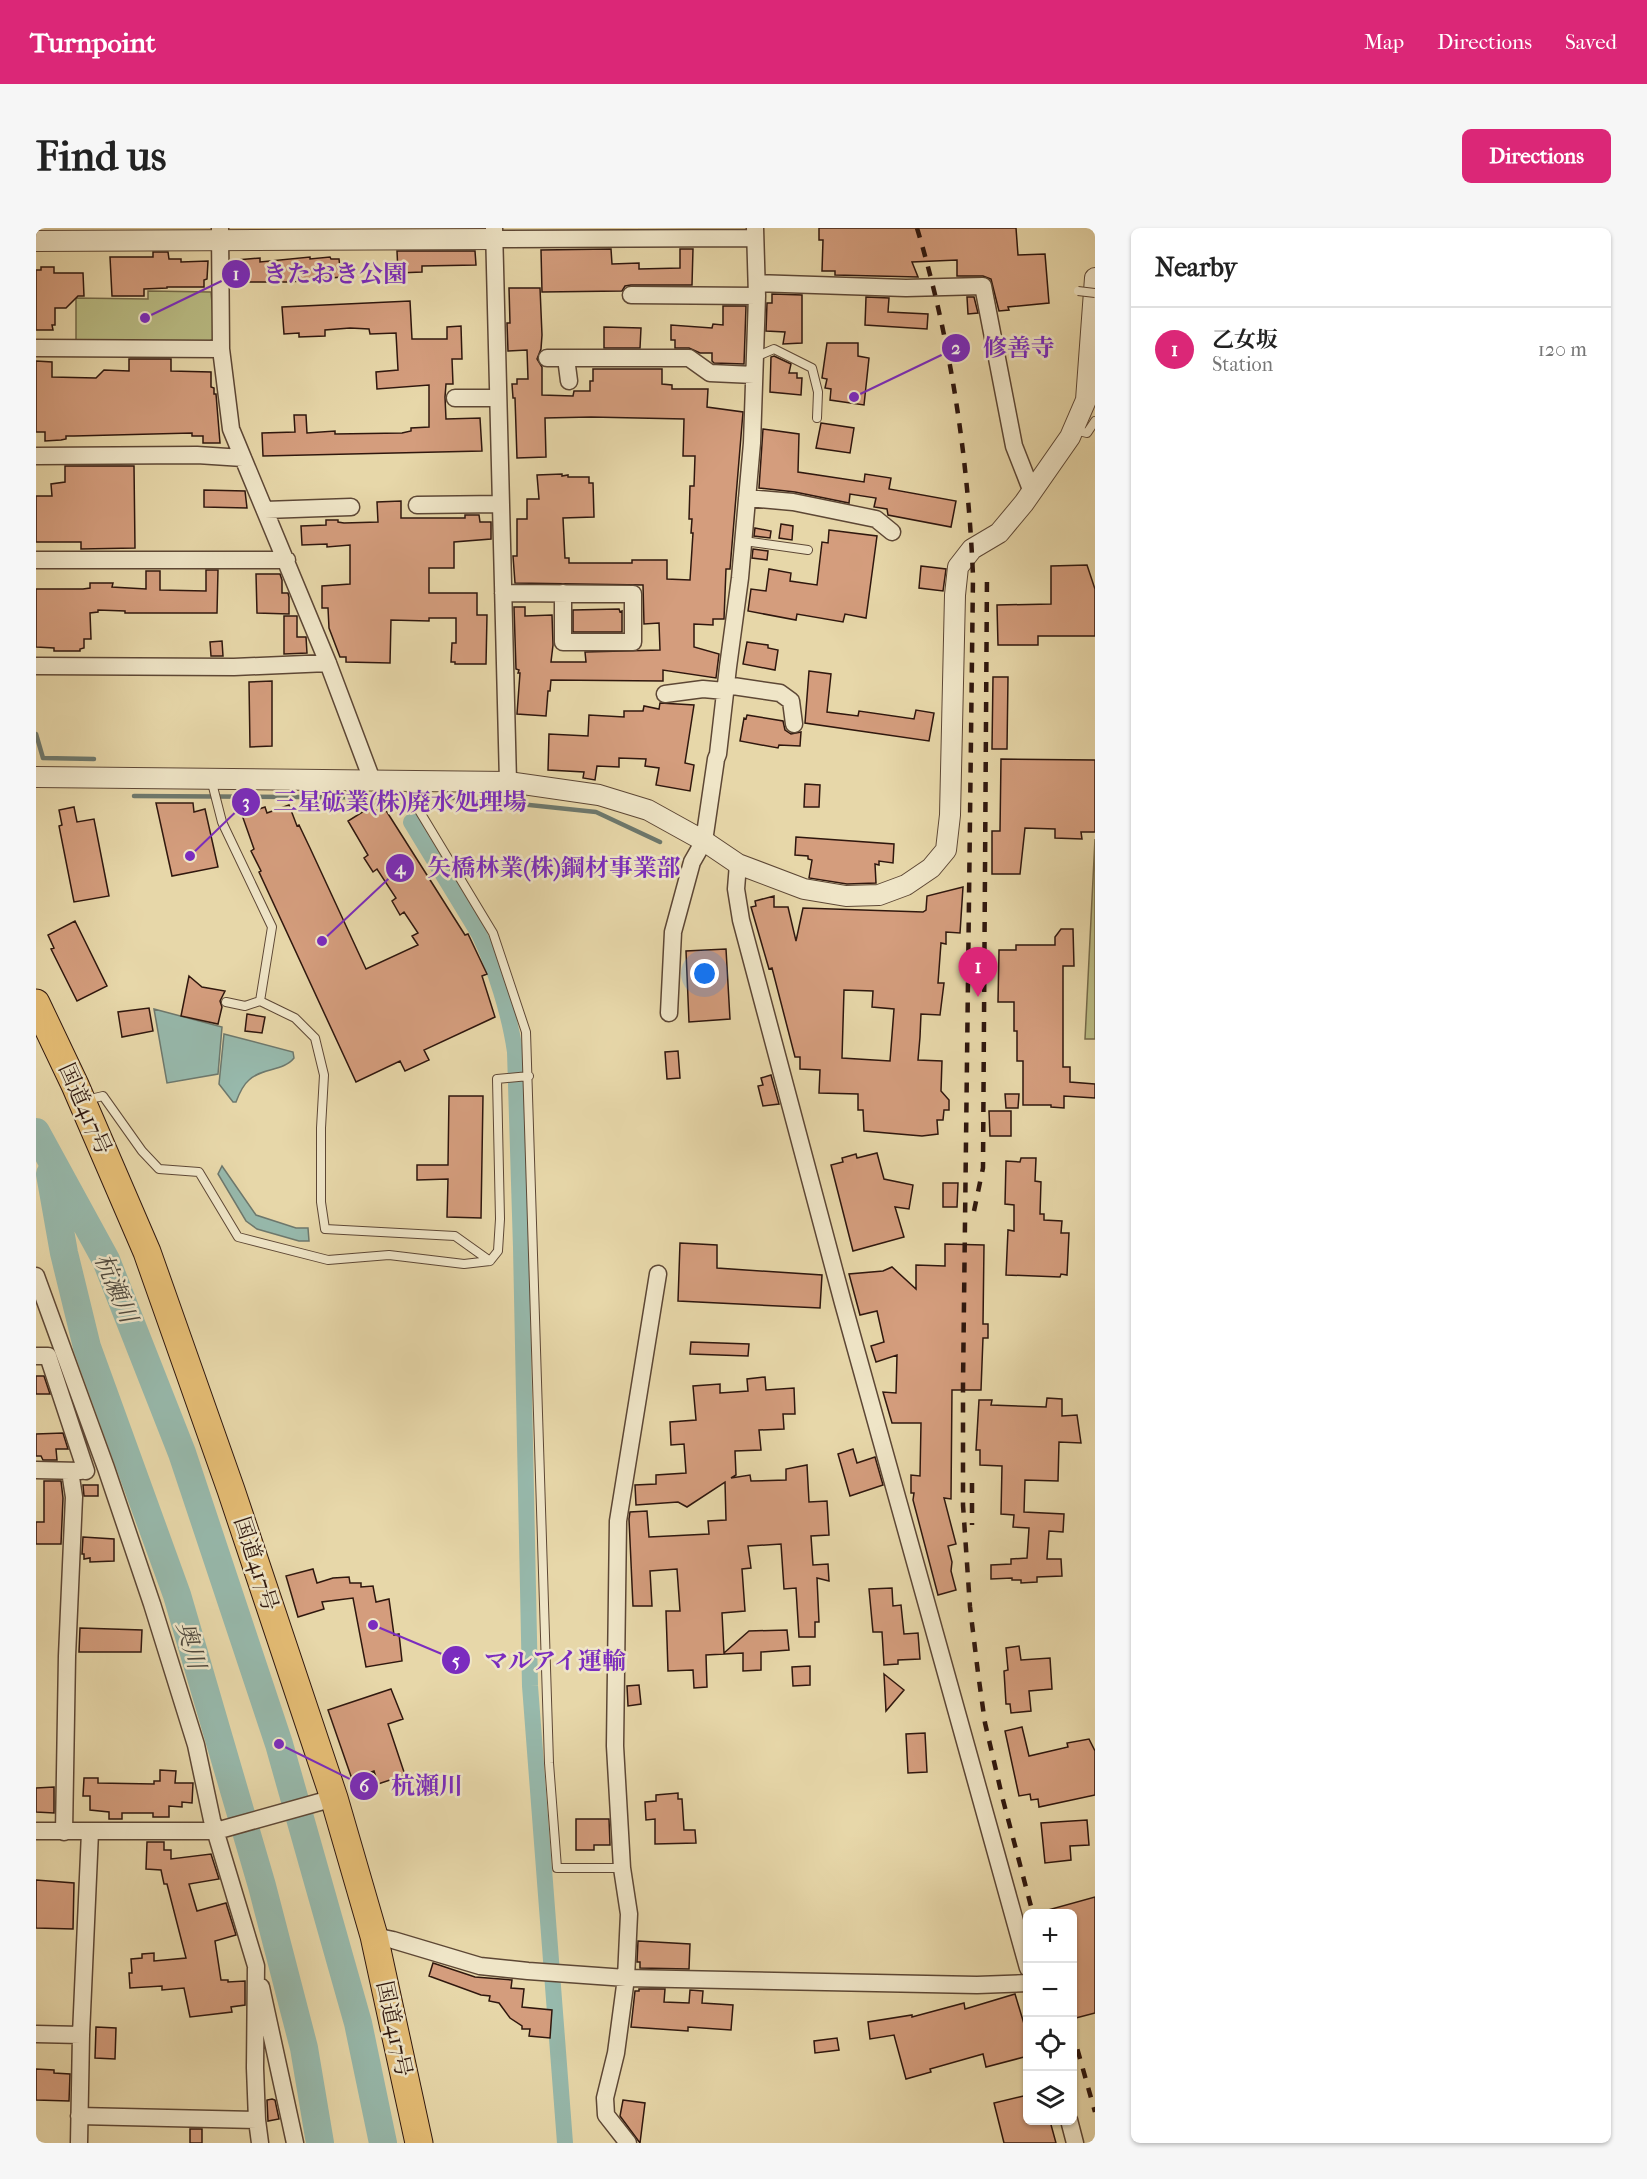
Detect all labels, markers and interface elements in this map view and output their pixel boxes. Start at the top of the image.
text: Turnpoint [30,26,156,59]
text: Map [1364,30,1404,54]
text: Directions [1437,30,1532,54]
text: Saved [1565,30,1617,54]
button: Directions [1462,129,1611,183]
text: Find us [36,132,166,181]
text: Nearby [1155,252,1237,283]
callout: きたおき公園 [221,253,419,295]
text: きたおき公園 [263,260,407,288]
text: 1 [233,264,239,285]
callout: 修善寺 [941,327,1067,369]
text: 乙女坂 [1212,327,1278,353]
text: 修善寺 [983,334,1055,362]
text: 2 [951,338,961,359]
text: 1 [1171,338,1178,361]
text: 120 m [1538,338,1587,361]
text: Station [1212,353,1273,376]
callout: 三星砿業(株)廃水処理場 [231,781,538,823]
text: 三星砿業(株)廃水処理場 [273,788,527,816]
text: 3 [242,792,250,813]
callout: 矢橋林業(株)鋼材事業部 [385,847,693,889]
text: 矢橋林業(株)鋼材事業部 [427,854,681,882]
text: 4 [394,858,407,879]
pin: 1 [958,948,998,997]
your location [690,959,719,988]
street label: 国道417号 [53,1059,117,1159]
water label: 杭瀬川 [89,1249,144,1329]
street label: 国道417号 [229,1514,283,1614]
water label: 奥川 [171,1618,212,1675]
callout: マルアイ運輸 [441,1639,639,1681]
text: マルアイ運輸 [484,1647,626,1675]
text: 5 [452,1651,460,1672]
callout: 杭瀬川 [349,1765,475,1807]
text: 杭瀬川 [391,1772,463,1800]
text: 6 [359,1776,370,1797]
map controls [1023,1909,1077,2125]
button: + [1023,1909,1077,1963]
button: − [1023,1963,1077,2017]
street label: 国道417号 [371,1979,417,2079]
button: locate [1023,2017,1077,2071]
button: layers [1023,2071,1077,2125]

